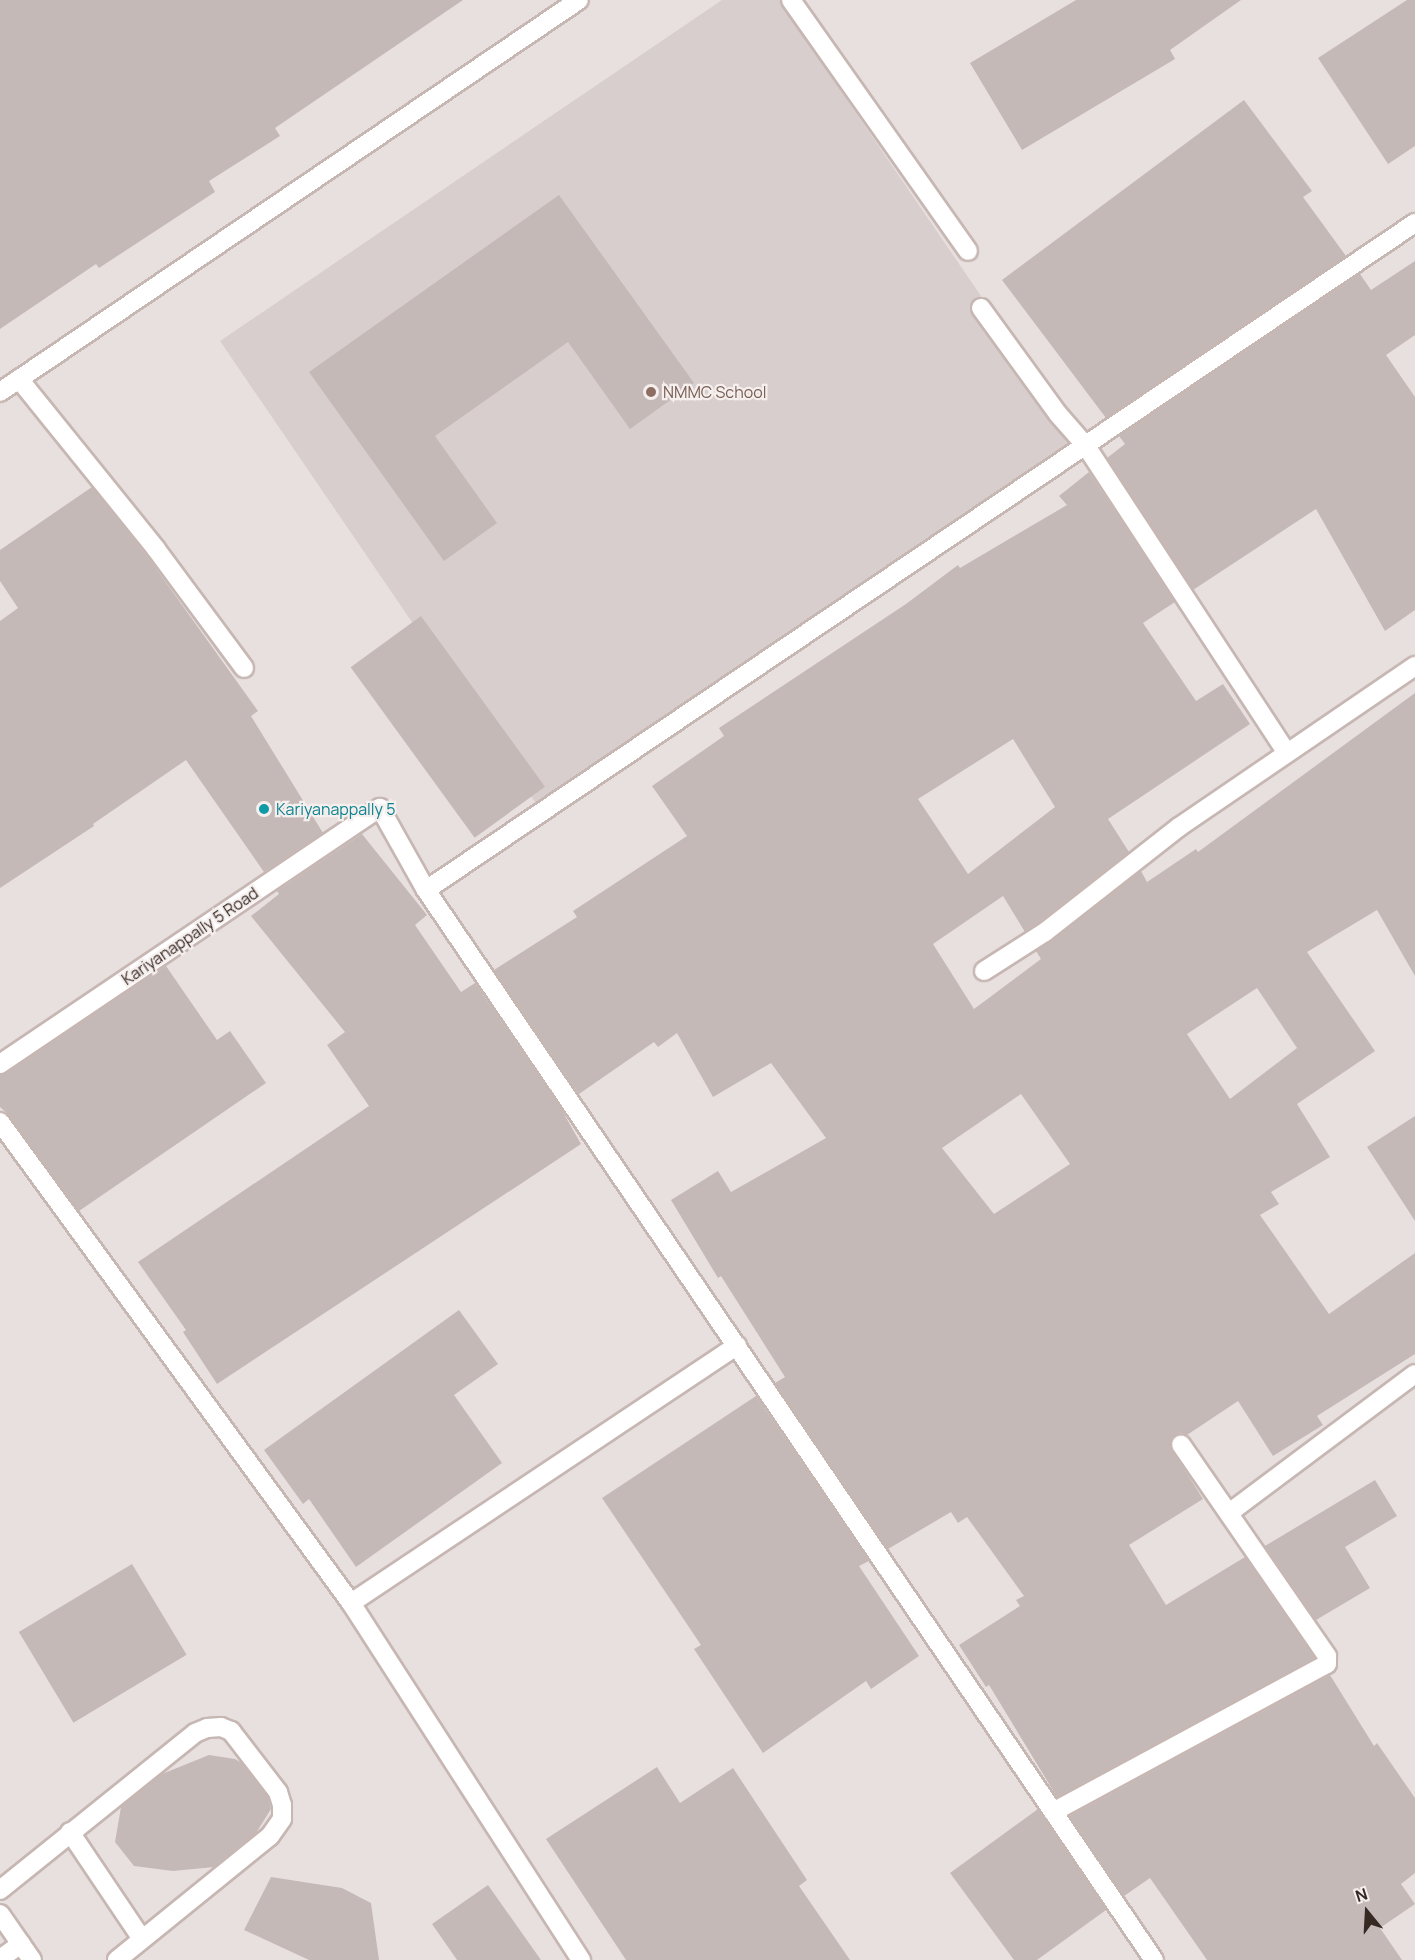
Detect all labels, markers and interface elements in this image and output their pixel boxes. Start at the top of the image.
place label: NMMC School [663,382,766,402]
marker: NMMC School [644,385,658,399]
place label: Kariyanappally 5 [276,799,395,819]
marker: Kariyanappally 5 [257,802,271,816]
street label: Kariyanappally 5 Road [118,883,262,989]
north arrow [1337,1882,1397,1942]
text: N [1353,1883,1370,1907]

